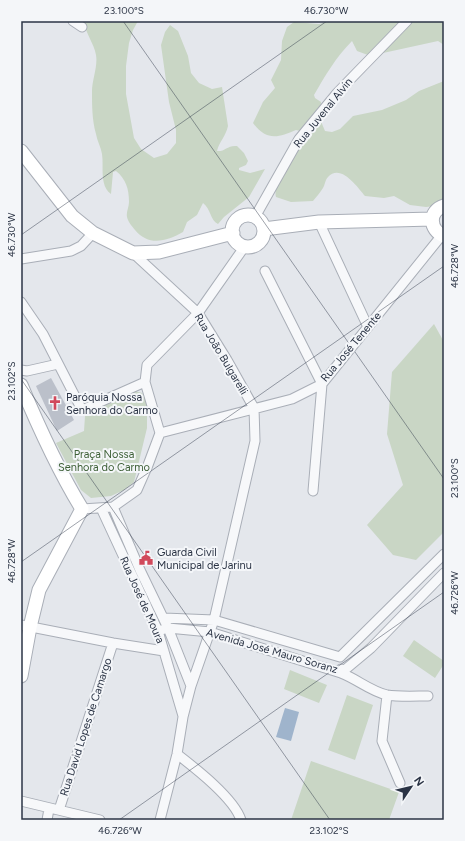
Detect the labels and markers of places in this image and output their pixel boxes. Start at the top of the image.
place label: Paróquia Nossa Senhora do Carmo [66,391,158,417]
church icon: Paróquia Nossa Senhora do Carmo [47,395,63,411]
place label: Guarda Civil Municipal de Jarinu [157,546,252,572]
public building icon: Guarda Civil Municipal de Jarinu [138,550,154,566]

